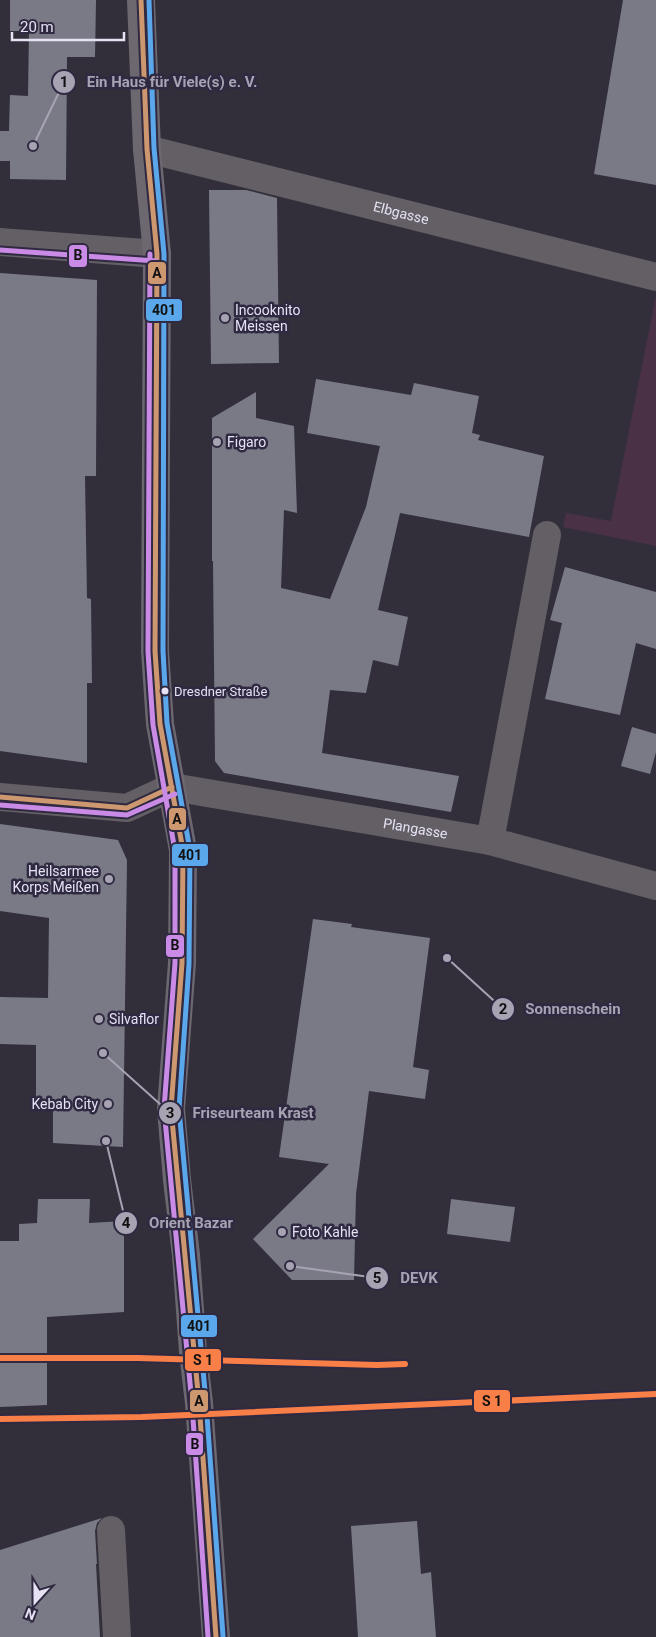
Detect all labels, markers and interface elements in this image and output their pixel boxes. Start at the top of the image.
scale bar [12,10,125,42]
text: 20 m [20,18,54,36]
callout: Ein Haus für Viele(s) e. V. [52,67,267,97]
text: 1 [60,73,68,91]
text: Ein Haus für Viele(s) e. V. [87,73,257,91]
street label: Elbgasse [372,198,431,228]
line badge: B [68,244,88,268]
text: B [74,247,83,263]
line badge: A [147,261,167,285]
text: A [152,265,162,281]
line badge: 401 [145,298,183,322]
text: 401 [152,302,176,318]
place label: Incooknito Meissen [235,302,301,334]
marker: Incooknito Meissen [219,312,231,324]
place label: Figaro [227,434,266,450]
marker: Figaro [211,436,223,448]
place label: Dresdner Straße [174,684,267,699]
marker: Dresdner Straße [160,686,170,696]
line badge: A [168,807,187,831]
text: A [172,811,182,827]
street label: Plangasse [382,815,449,842]
line badge: 401 [171,843,209,867]
text: 401 [178,847,202,863]
place label: Heilsarmee Korps Meißen [13,863,99,895]
marker: Heilsarmee Korps Meißen [103,873,115,885]
line badge: B [165,934,185,958]
text: B [171,937,180,953]
callout: Sonnenschein [491,994,631,1024]
text: 2 [499,1000,508,1018]
text: Sonnenschein [525,1000,621,1018]
place label: Silvaflor [109,1011,159,1027]
marker: Silvaflor [93,1013,105,1025]
place label: Kebab City [31,1096,98,1112]
marker: Kebab City [102,1098,114,1110]
callout: Friseurteam Krast [157,1098,323,1128]
text: 3 [166,1104,174,1122]
text: Friseurteam Krast [192,1104,314,1122]
callout: Orient Bazar [114,1208,243,1238]
text: 4 [122,1214,131,1232]
text: Orient Bazar [149,1214,233,1232]
place label: Foto Kahle [292,1224,358,1240]
marker: Foto Kahle [276,1226,288,1238]
callout: DEVK [365,1263,447,1293]
text: 5 [373,1269,381,1287]
text: DEVK [400,1269,438,1287]
line badge: 401 [180,1314,218,1338]
text: 401 [187,1318,211,1334]
line badge: S 1 [184,1348,222,1372]
text: S 1 [193,1352,213,1368]
line badge: A [189,1389,209,1413]
line badge: S 1 [473,1389,511,1413]
text: A [194,1393,204,1409]
text: S 1 [482,1393,502,1409]
line badge: B [185,1432,204,1456]
text: B [191,1436,200,1452]
north arrow [10,1577,60,1627]
text: N [23,1605,38,1623]

